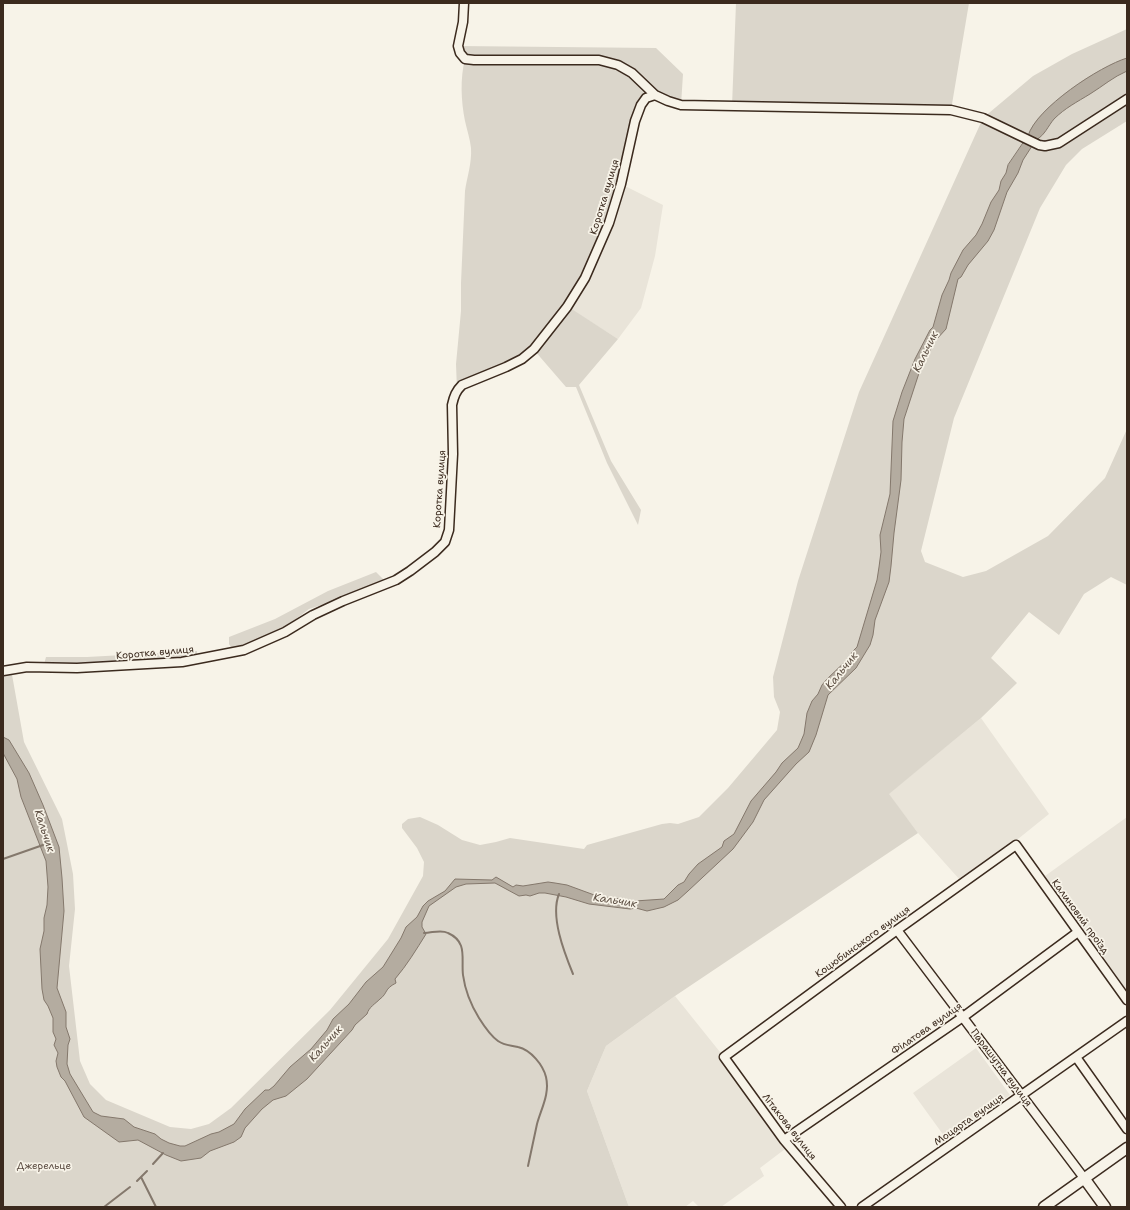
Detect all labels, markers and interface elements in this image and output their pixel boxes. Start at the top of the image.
street label: Коротка вулиця [588,158,622,236]
water label: Кальчик [910,329,942,375]
street label: Коротка вулиця [431,450,449,528]
street label: Коротка вулиця [116,644,194,662]
water label: Кальчик [823,650,861,692]
water label: Кальчик [31,808,57,854]
street label: Калиновий проїзд [1049,877,1111,957]
water label: Кальчик [592,891,638,911]
street label: Коцюбинського вулиця [813,904,913,980]
street label: Філатова вулиця [889,1000,965,1058]
water label: Кальчик [306,1023,346,1065]
street label: Парашутна вулиця [968,1027,1034,1109]
street label: Літакова вулиця [759,1091,819,1163]
street label: Моцарта вулиця [932,1091,1006,1149]
park label: Джерельце [17,1160,71,1172]

